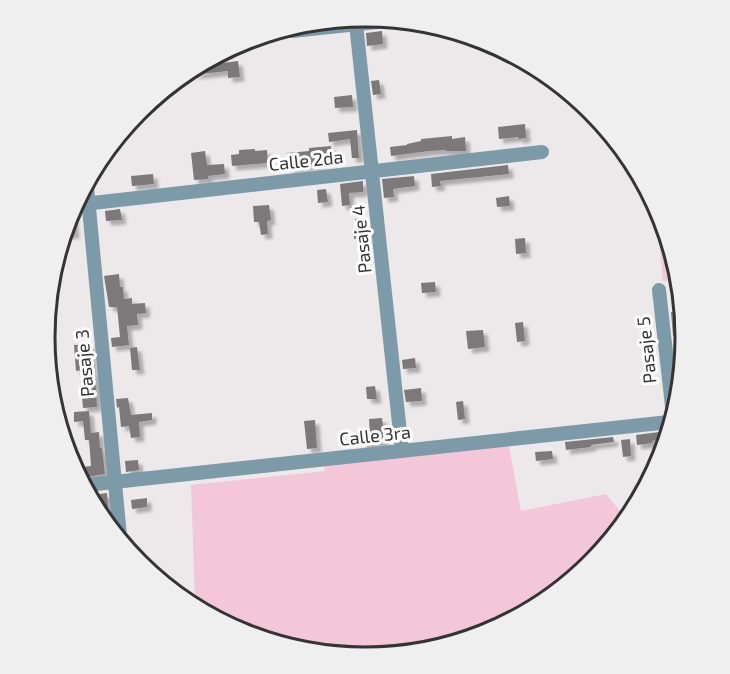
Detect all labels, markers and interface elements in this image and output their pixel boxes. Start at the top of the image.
street label: Calle 2da [268,145,344,175]
street label: Pasaje 4 [346,204,376,274]
street label: Pasaje 5 [632,315,660,385]
street label: Pasaje 3 [70,328,98,398]
street label: Calle 3ra [338,420,412,450]

